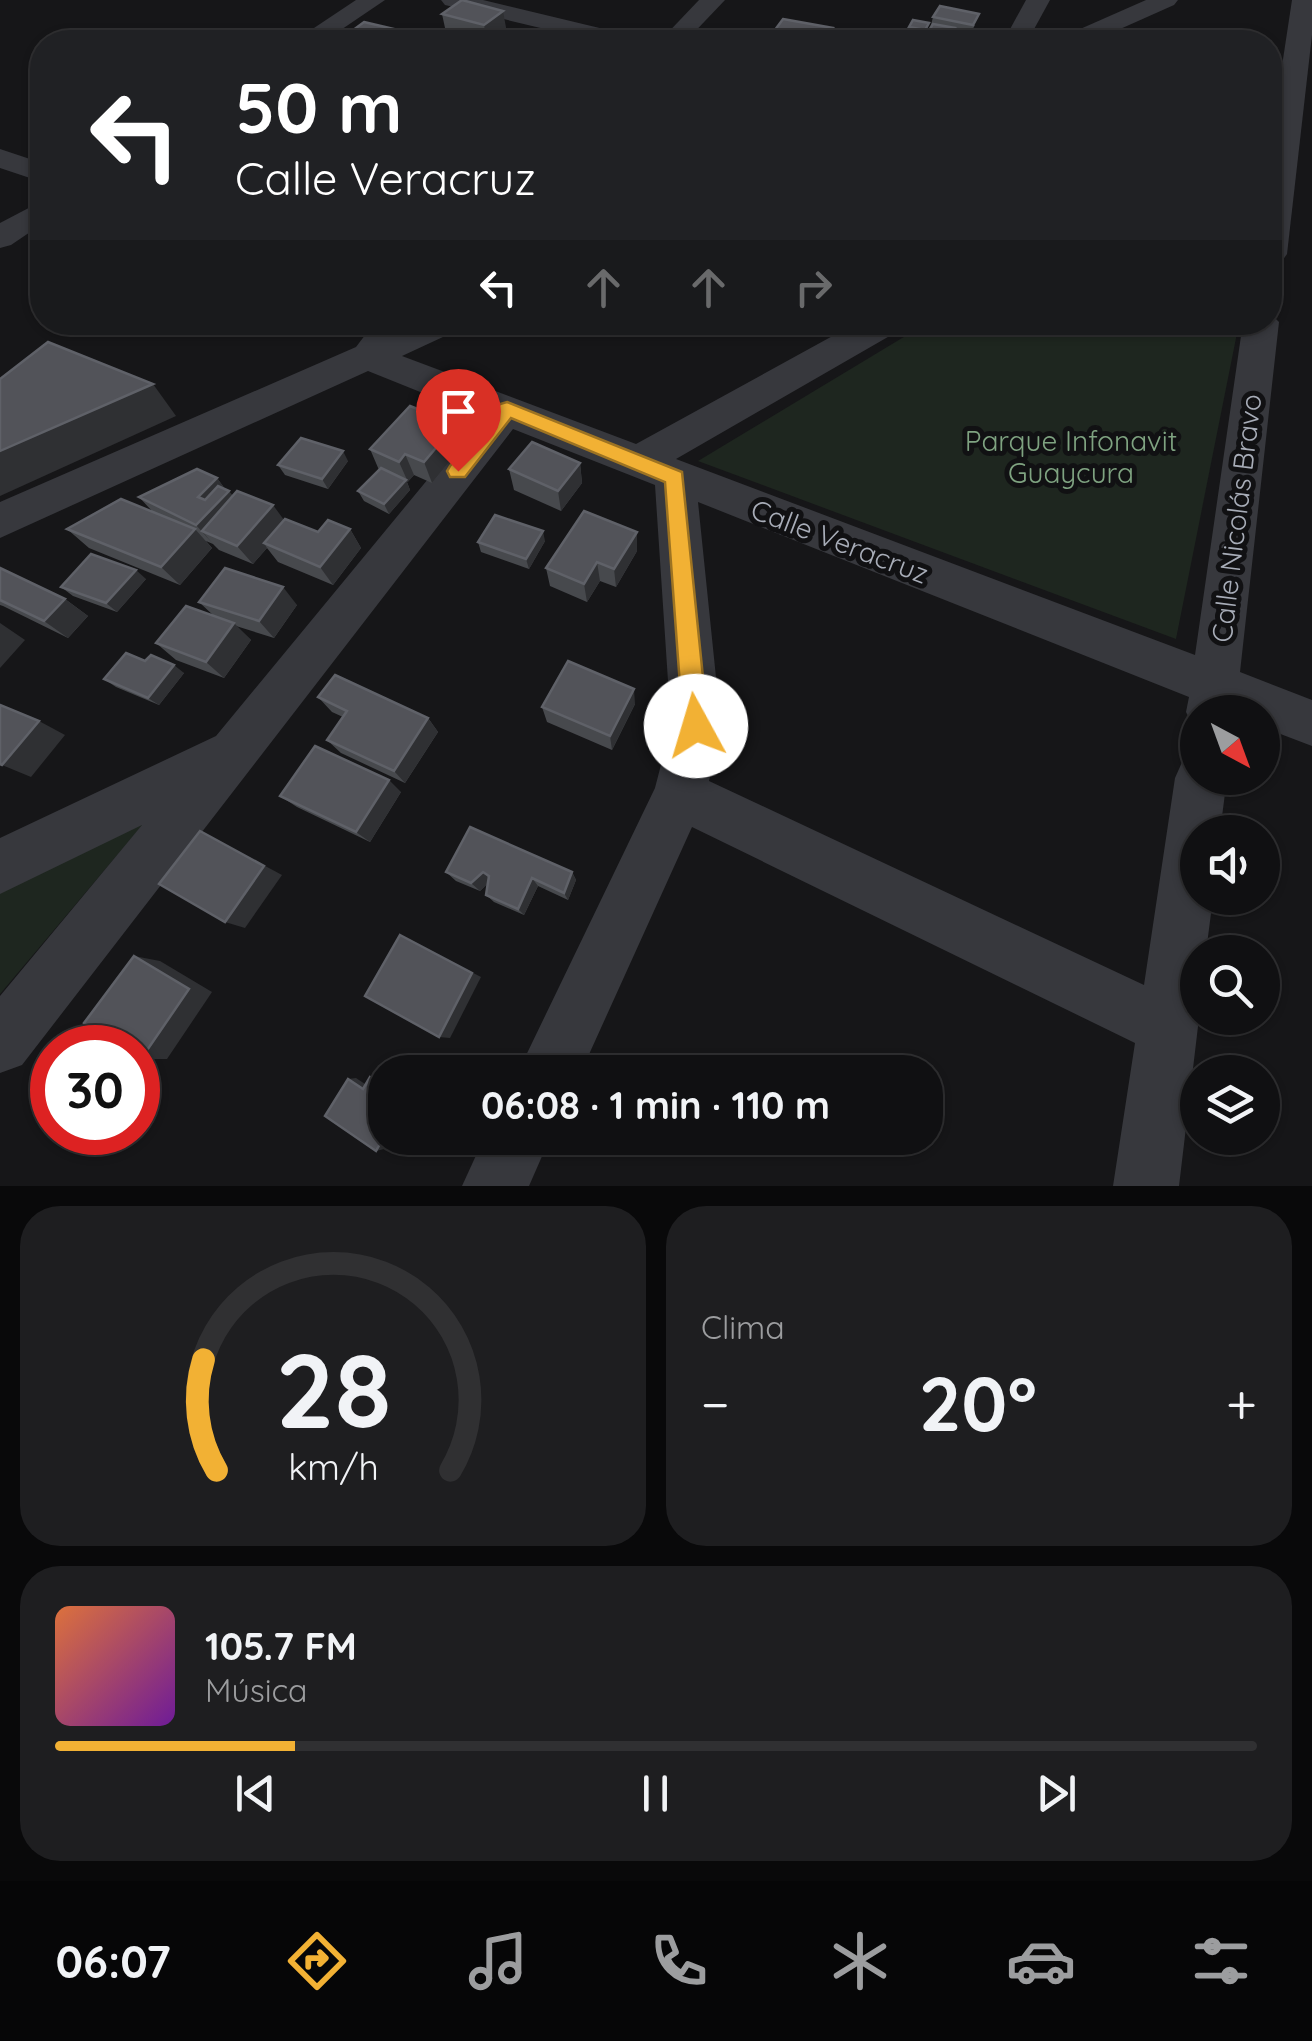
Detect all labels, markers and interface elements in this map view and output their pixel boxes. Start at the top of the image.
text: 50 m [235,63,402,151]
icon: left [70,70,200,200]
text: Calle Veracruz [235,150,536,206]
icon: left [471,260,526,315]
icon: ahead [576,260,631,315]
icon: ahead [681,260,736,315]
icon: right [786,260,841,315]
pin [416,369,501,472]
icon: arrive [431,384,486,439]
street label: Calle Nicolás Bravo [1203,392,1269,644]
park label: Parque Infonavit Guaycura [965,423,1177,490]
street label: Calle Veracruz [746,491,934,591]
position arrow [644,674,748,778]
north arrow [1180,695,1280,795]
map controls [1180,695,1280,1155]
button: sound [1180,815,1280,915]
button: search [1180,935,1280,1035]
speed limit sign: 30 [30,1025,160,1155]
button: layers [1180,1055,1280,1155]
text: 06:08 · 1 min · 110 m [481,1081,830,1129]
text: Clima [701,1307,785,1347]
text: 28 [275,1324,391,1454]
text: 20° [919,1356,1037,1450]
text: − [701,1369,730,1438]
text: + [1226,1369,1257,1438]
text: km/h [288,1444,378,1489]
text: 105.7 FM [205,1622,357,1670]
text: Música [205,1670,308,1710]
icon: previous [228,1766,283,1821]
icon: pause [628,1766,683,1821]
icon: next [1029,1766,1084,1821]
icon: directions [282,1926,352,1996]
icon: music [463,1926,533,1996]
icon: phone [644,1926,714,1996]
icon: climate [825,1926,895,1996]
icon: car [1006,1926,1076,1996]
icon: filters [1186,1926,1256,1996]
text: 06:07 [55,1933,171,1989]

